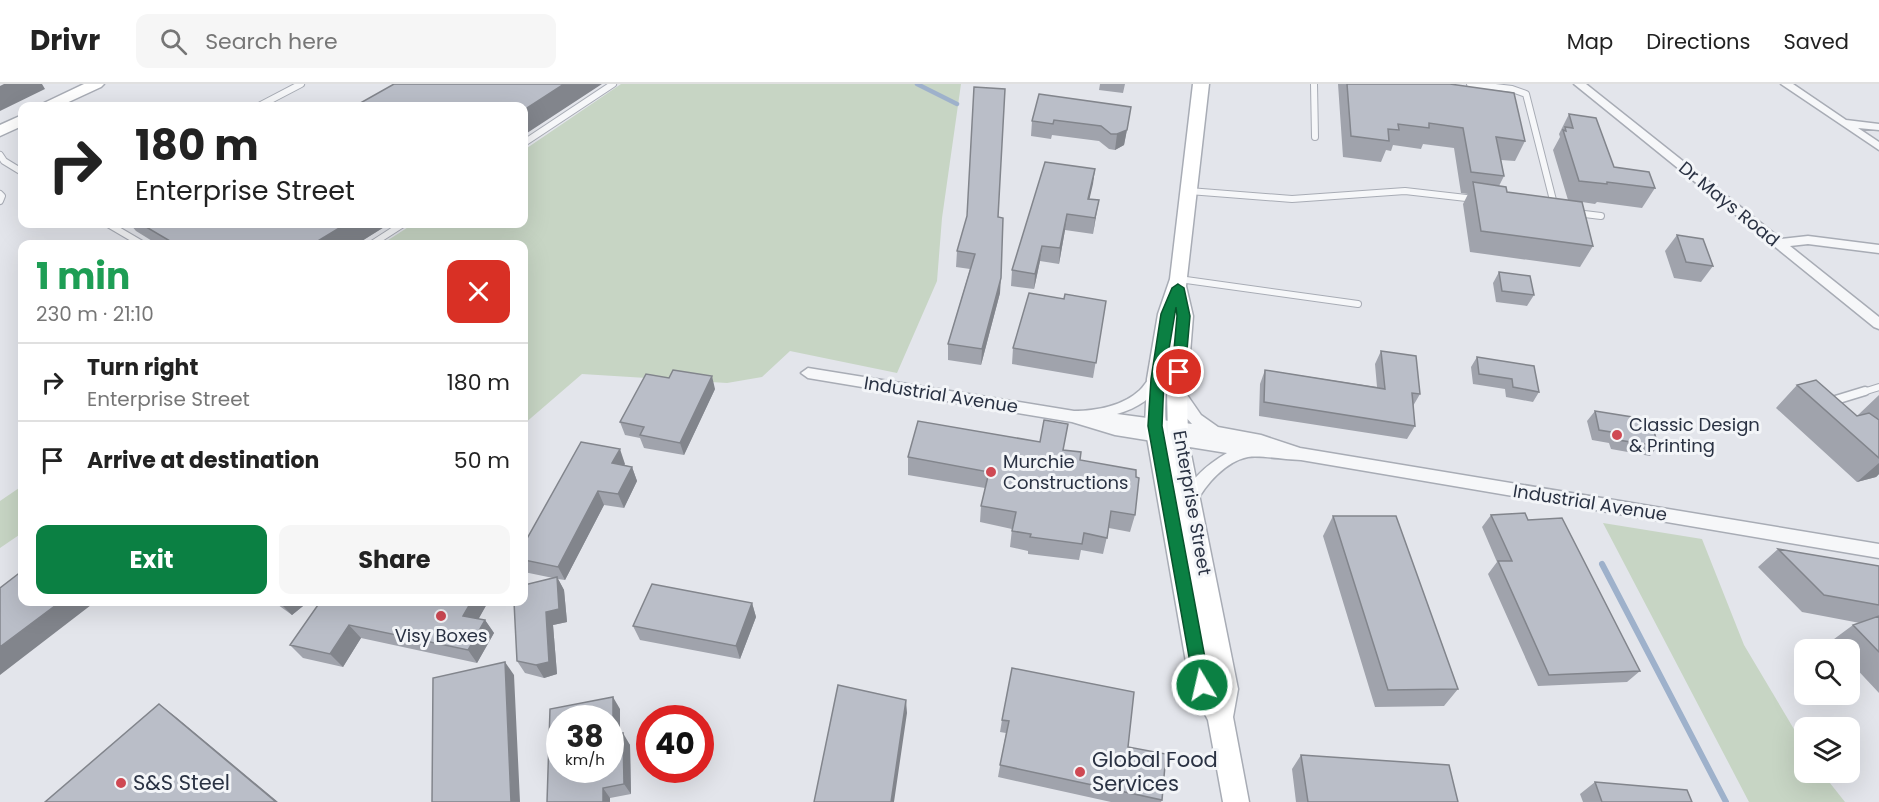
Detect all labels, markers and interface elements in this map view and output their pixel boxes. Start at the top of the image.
search box [136,14,556,68]
text: Drivr [30,21,100,60]
icon: search [157,25,190,58]
text: Search here [205,26,338,57]
text: Map [1567,27,1613,56]
text: Directions [1646,27,1750,56]
text: Saved [1783,27,1849,56]
text: 180 m [135,116,259,175]
icon: right [36,126,114,204]
street label: Dr Mays Road [1674,155,1785,252]
text: Enterprise Street [135,172,355,209]
text: 1 min [36,251,130,302]
button: close [447,260,510,323]
text: 230 m · 21:10 [36,300,154,328]
pin [1153,346,1204,397]
text: Turn right [87,352,198,383]
icon: arrive [1162,355,1195,388]
icon: right [36,366,69,399]
text: 180 m [447,367,510,398]
street label: Industrial Avenue [862,370,1020,419]
text: Enterprise Street [87,385,250,413]
place label: Classic Design & Printing [1629,412,1760,458]
marker: Classic Design & Printing [1610,428,1624,442]
street label: Enterprise Street [1167,429,1218,577]
icon: arrive [36,444,69,477]
text: Arrive at destination [87,445,319,476]
text: 50 m [454,445,510,476]
place label: Murchie Constructions [1003,449,1128,495]
marker: Murchie Constructions [984,465,998,479]
street label: Industrial Avenue [1511,478,1669,527]
button: Exit [36,525,267,594]
button: Share [279,525,510,594]
marker: Visy Boxes [434,609,448,623]
place label: Visy Boxes [395,623,487,648]
map controls [1794,639,1860,783]
button: search [1794,639,1860,705]
position arrow [1170,653,1234,717]
speed limit sign: 40 [636,705,714,783]
text: 38 [566,715,604,758]
button: layers [1794,717,1860,783]
place label: Global Food Services [1092,745,1218,798]
text: km/h [565,749,605,770]
marker: Global Food Services [1073,765,1087,779]
place label: S&S Steel [133,768,230,797]
marker: S&S Steel [114,776,128,790]

